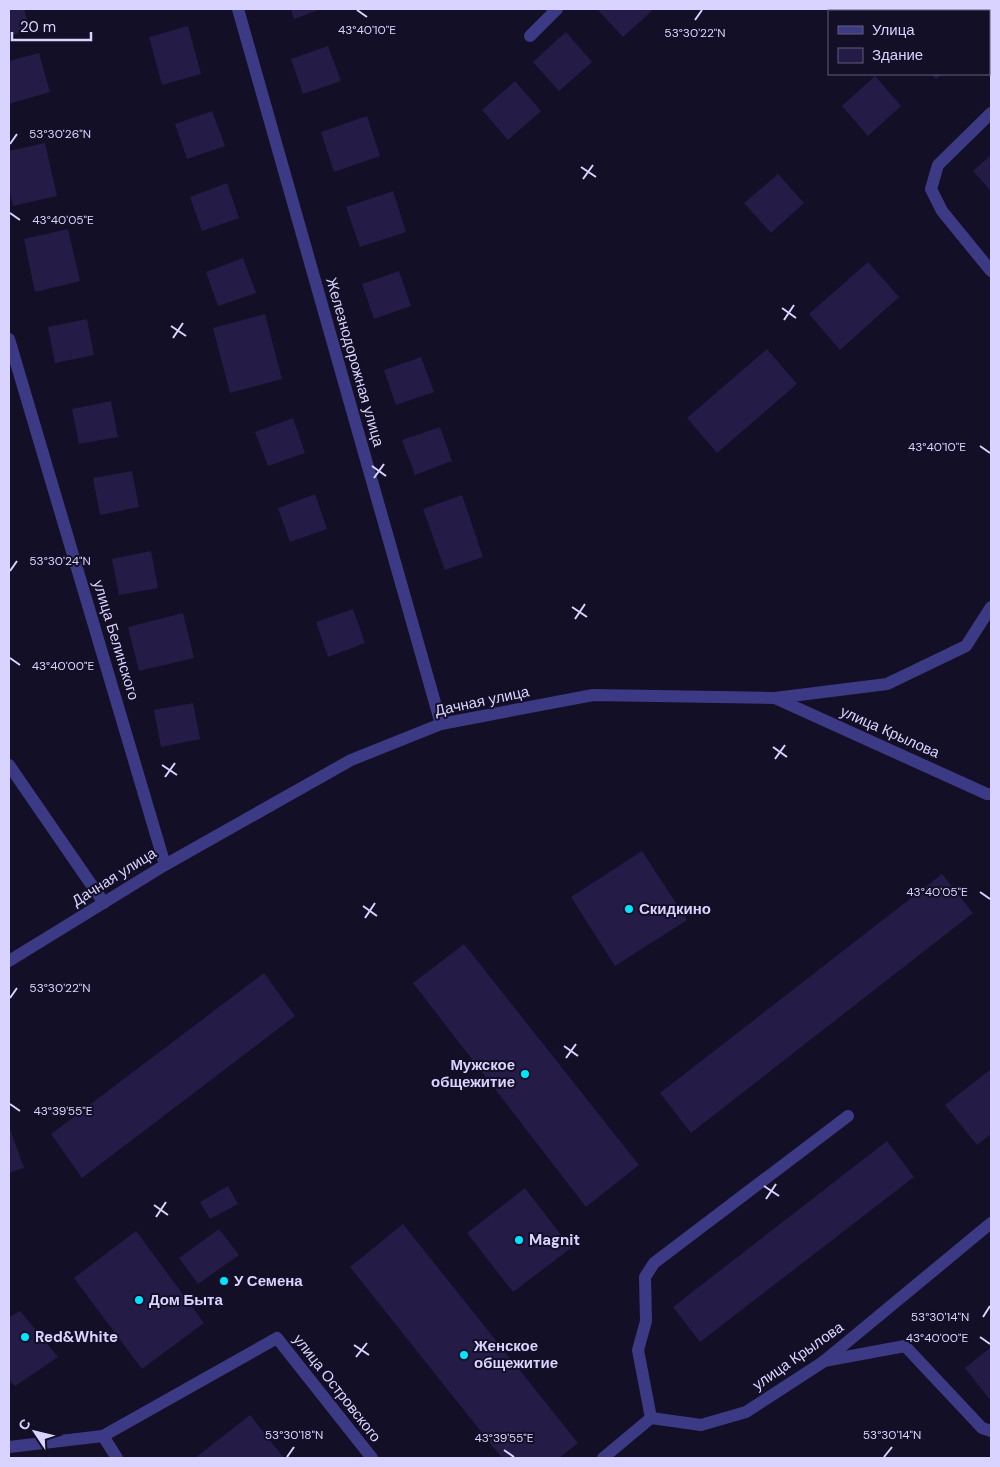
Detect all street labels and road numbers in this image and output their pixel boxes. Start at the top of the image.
street label: Железнодорожная улица [321,275,389,450]
street label: улица Белинского [88,578,144,702]
street label: Дачная улица [433,681,532,721]
street label: улица Крылова [837,701,943,763]
street label: Дачная улица [68,843,161,911]
street label: улица Крылова [749,1317,848,1395]
street label: улица Островского [289,1330,385,1446]

